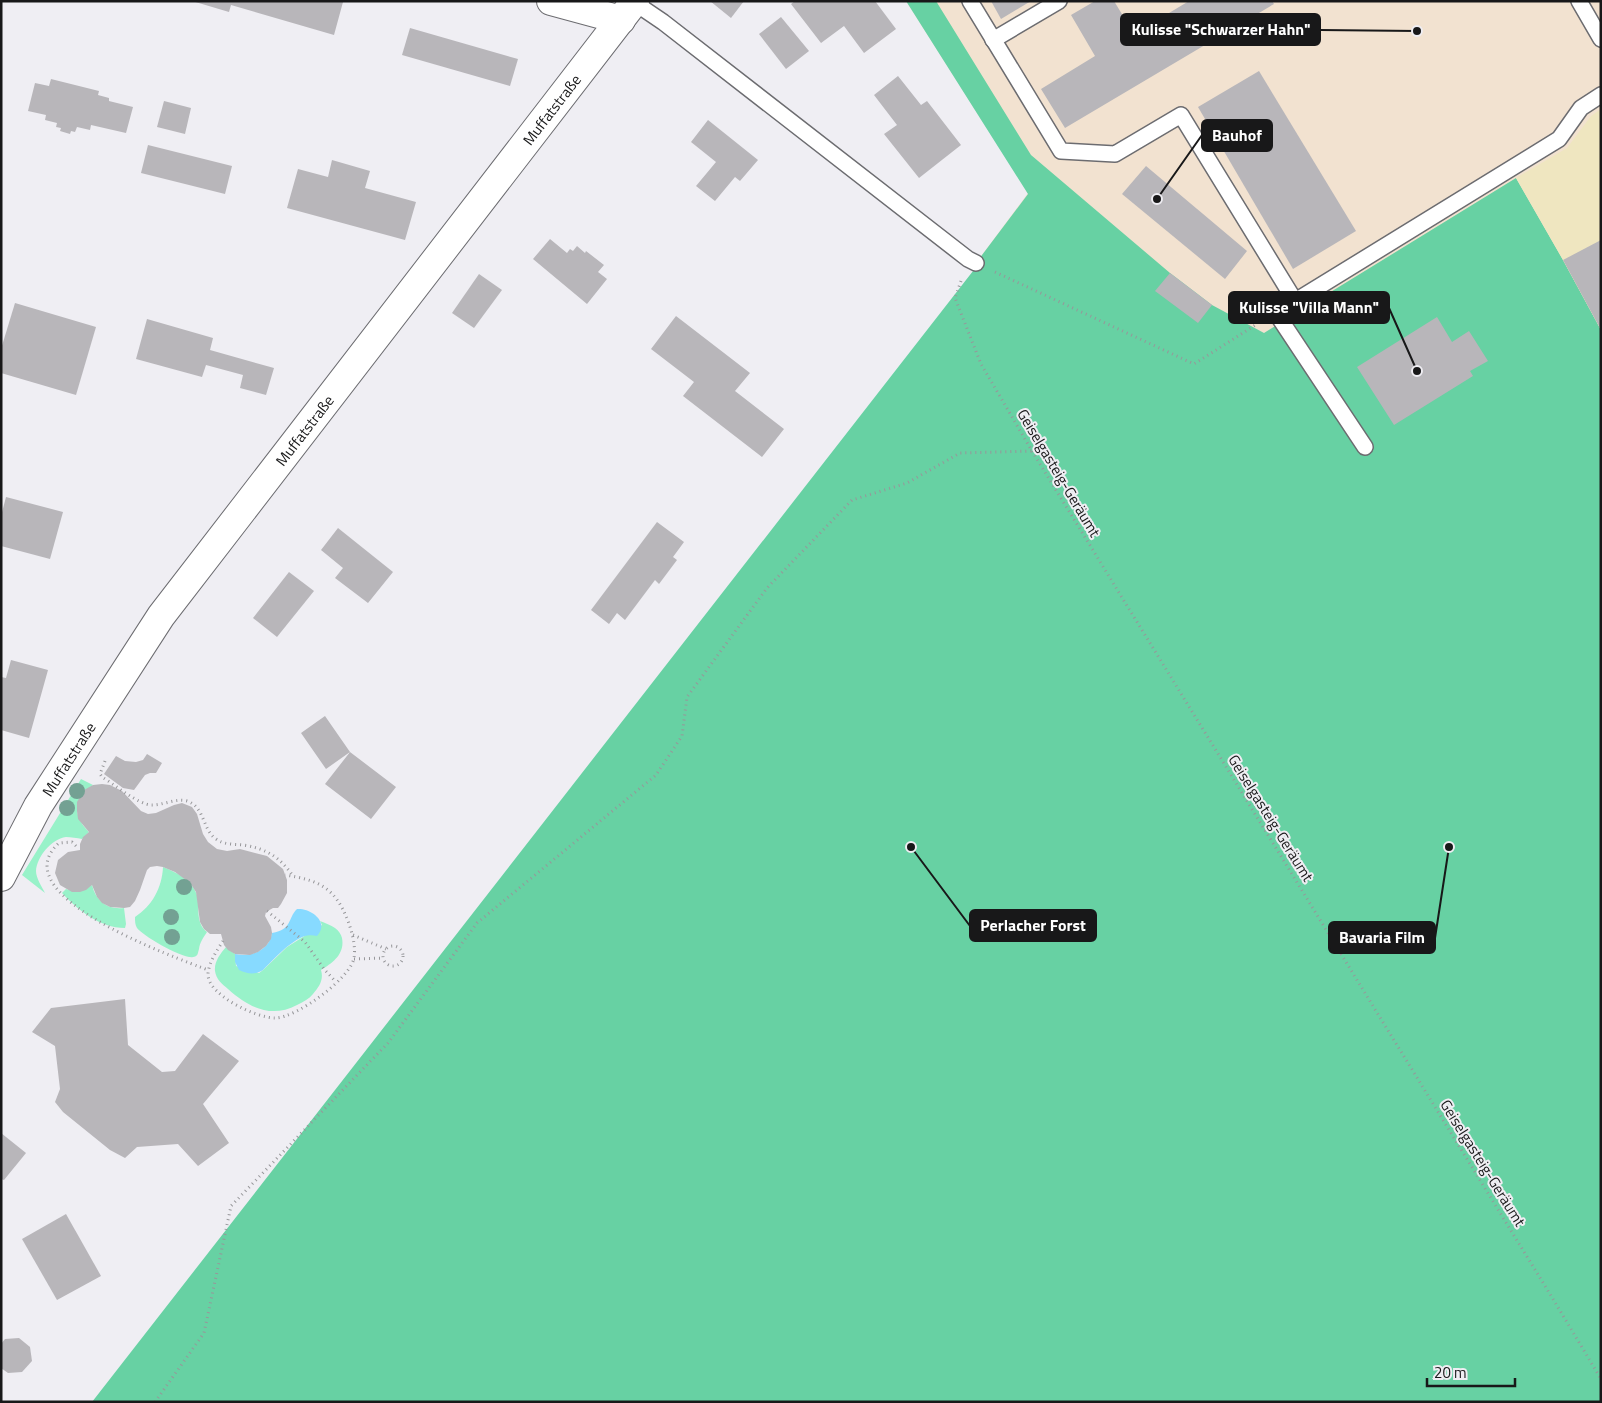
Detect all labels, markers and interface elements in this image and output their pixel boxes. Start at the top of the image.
callout: Kulisse "Schwarzer Hahn" [1121,14,1320,45]
text: Kulisse "Schwarzer Hahn" [1132,17,1311,41]
street label: Muffatstraße [517,69,586,150]
callout: Bauhof [1202,120,1272,151]
text: Bauhof [1212,123,1262,147]
callout: Kulisse "Villa Mann" [1229,292,1389,323]
text: Kulisse "Villa Mann" [1239,295,1379,319]
street label: Muffatstraße [269,390,339,471]
street label: Geiselgasteig-Geräumt [1012,405,1107,542]
street label: Muffatstraße [36,717,101,801]
street label: Geiselgasteig-Geräumt [1223,750,1320,887]
callout: Perlacher Forst [970,910,1096,941]
text: Perlacher Forst [980,913,1086,937]
callout: Bavaria Film [1329,922,1435,953]
text: Bavaria Film [1339,925,1425,949]
street label: Geiselgasteig-Geräumt [1435,1095,1532,1232]
scale bar [1427,1356,1514,1388]
text: 20 m [1434,1361,1467,1384]

